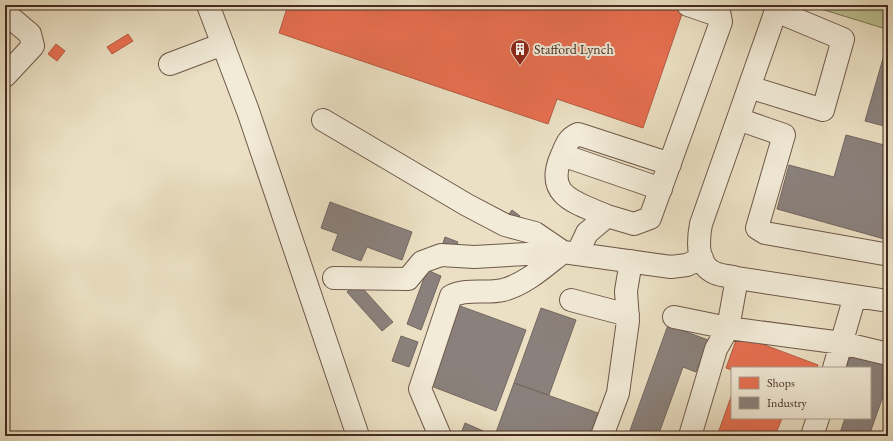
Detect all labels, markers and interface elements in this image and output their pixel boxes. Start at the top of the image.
building icon: Stafford Lynch [509,38,531,66]
place label: Stafford Lynch [534,40,614,58]
legend [731,367,871,419]
text: Shops [767,375,795,391]
text: Industry [767,395,807,411]

